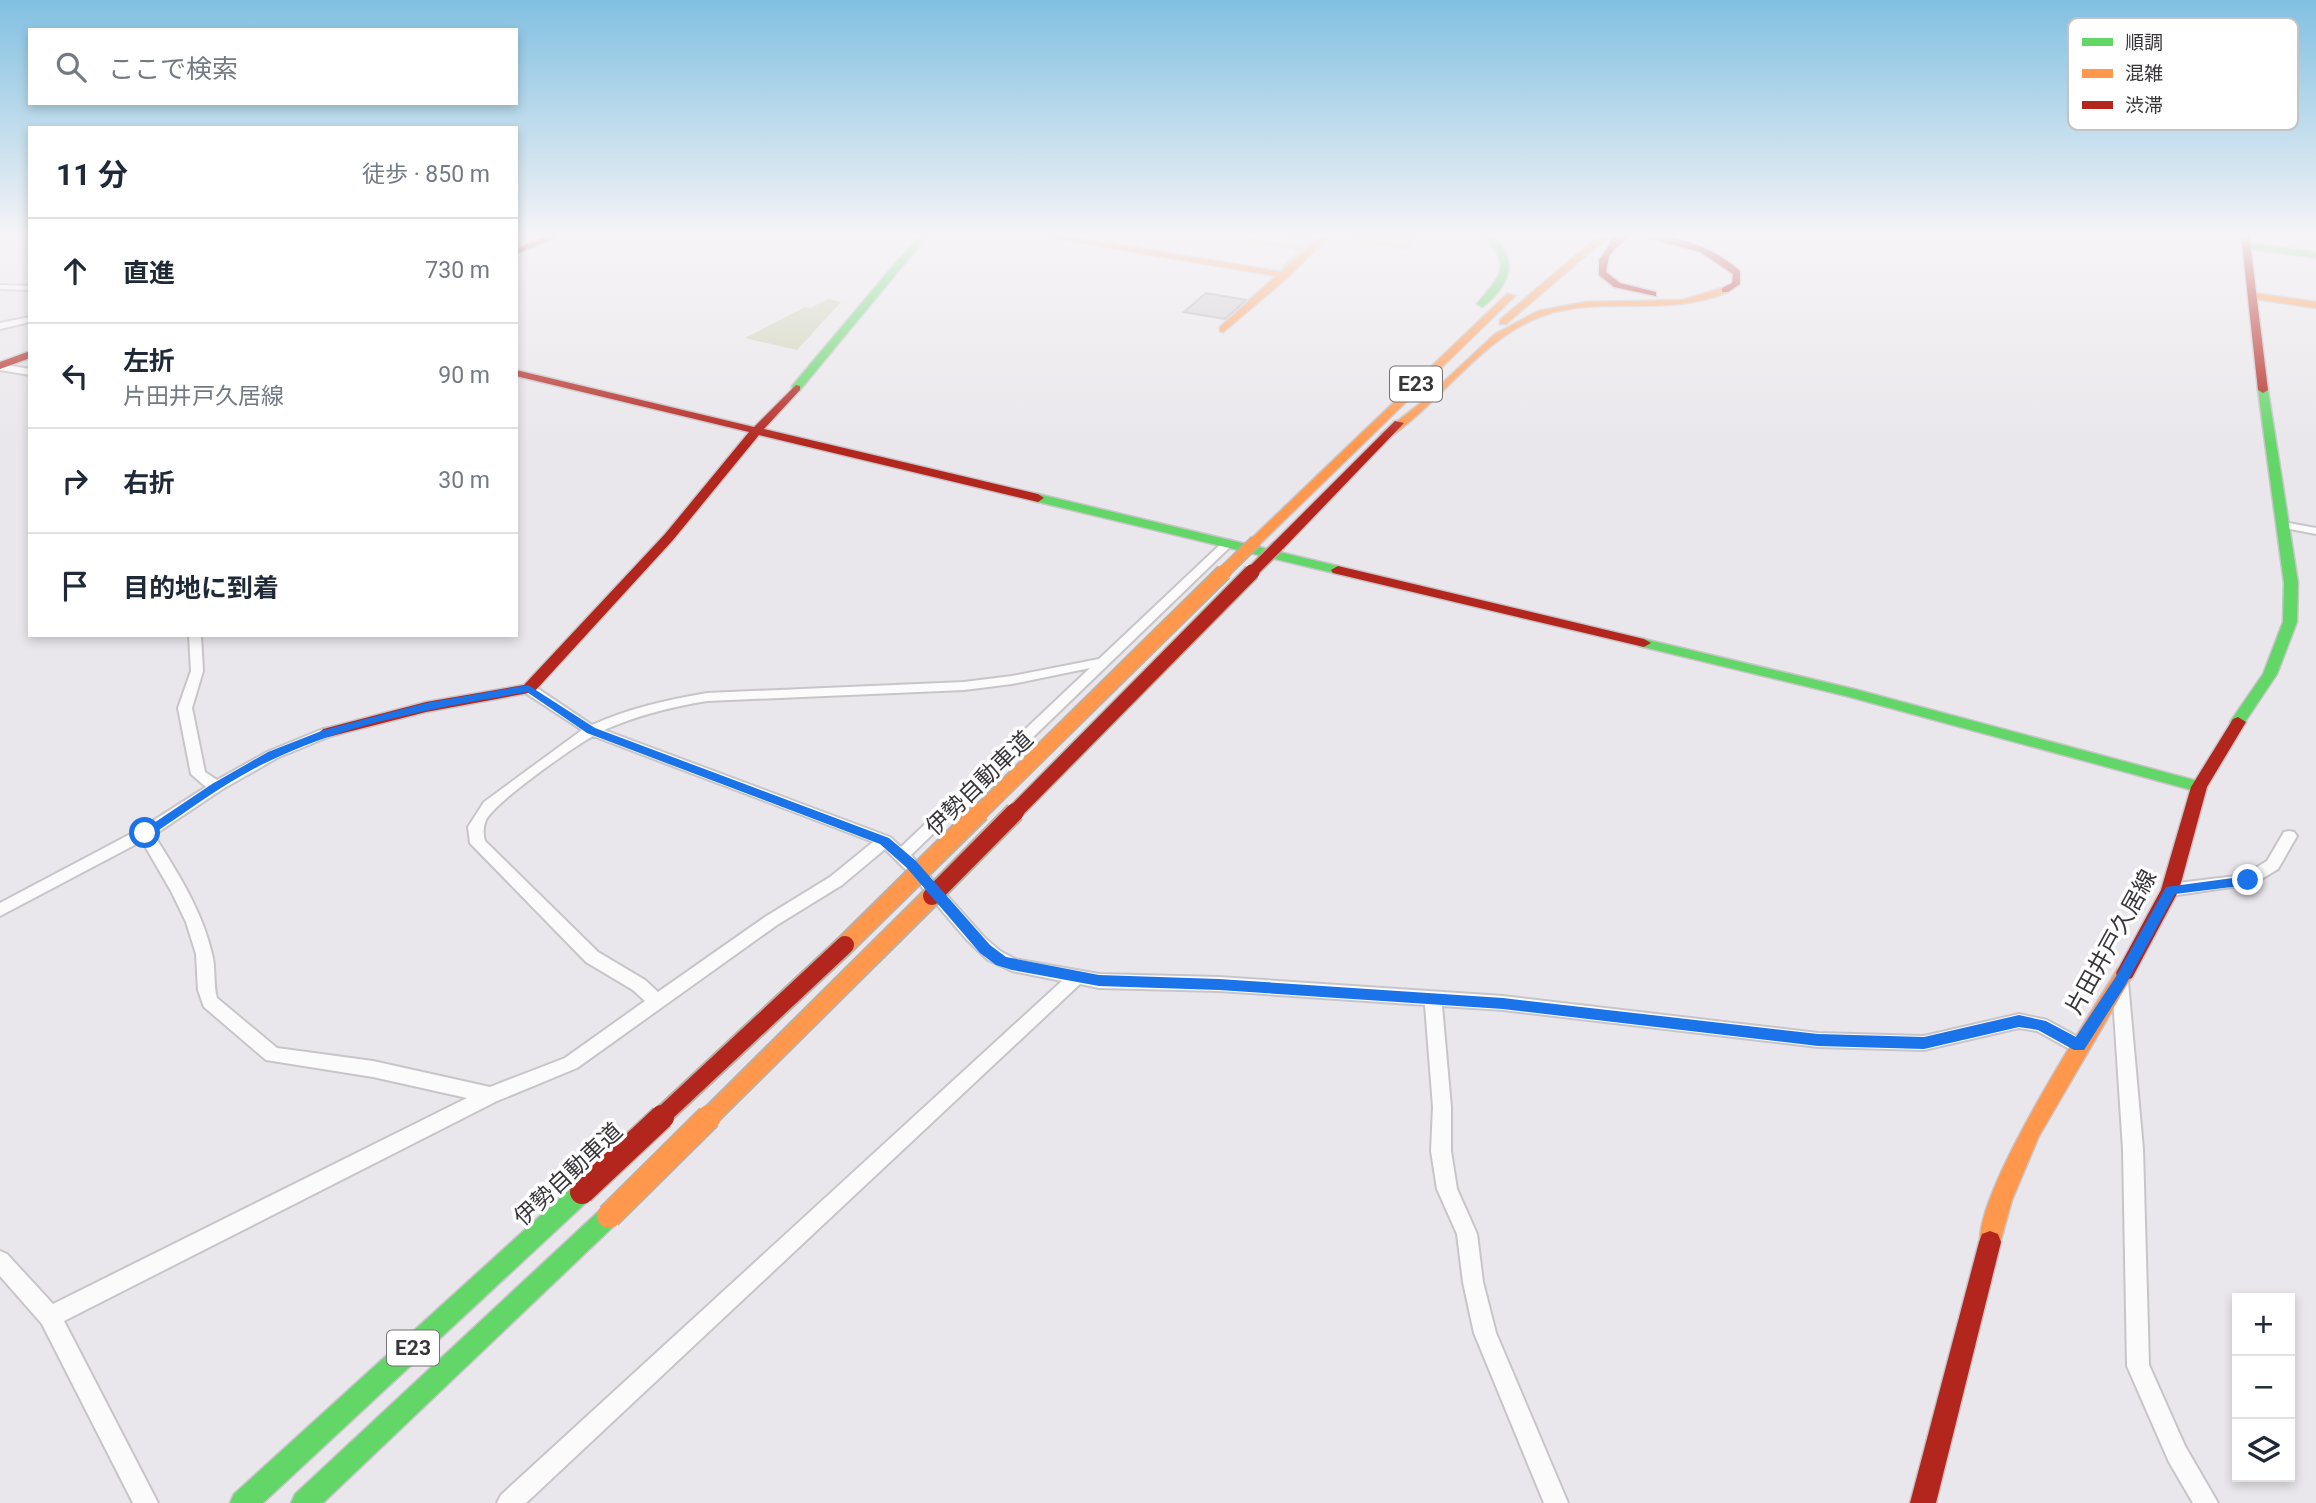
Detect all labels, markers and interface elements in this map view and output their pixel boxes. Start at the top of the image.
legend [2068,18,2298,130]
search box [28,28,518,105]
text: 順調 [2125,31,2163,54]
icon: search [52,48,90,86]
text: ここで検索 [108,54,238,84]
text: 混雑 [2125,62,2163,85]
text: 渋滞 [2125,94,2163,117]
text: 11 分 [56,157,128,192]
text: 徒歩 · 850 m [362,161,490,188]
icon: ahead [56,252,94,290]
text: 730 m [425,257,490,284]
text: 直進 [123,258,175,288]
text: 左折 [123,346,175,376]
icon: left [56,357,94,395]
text: 90 m [438,362,490,389]
road number: E23 [1390,366,1442,402]
text: 片田井戸久居線 [123,383,284,410]
icon: right [56,462,94,500]
text: 30 m [438,467,490,494]
text: 右折 [123,468,175,498]
icon: arrive [56,567,94,605]
text: 目的地に到着 [123,573,279,603]
street label: 伊勢自動車道 [920,726,1038,841]
route start [129,817,160,848]
route end [2232,864,2263,895]
street label: 片田井戸久居線 [2061,865,2162,1019]
street label: 伊勢自動車道 [509,1117,628,1231]
map controls [2232,1293,2295,1482]
button: + [2232,1293,2295,1356]
road number: E23 [387,1330,439,1366]
button: − [2232,1356,2295,1419]
button: layers [2232,1419,2295,1482]

